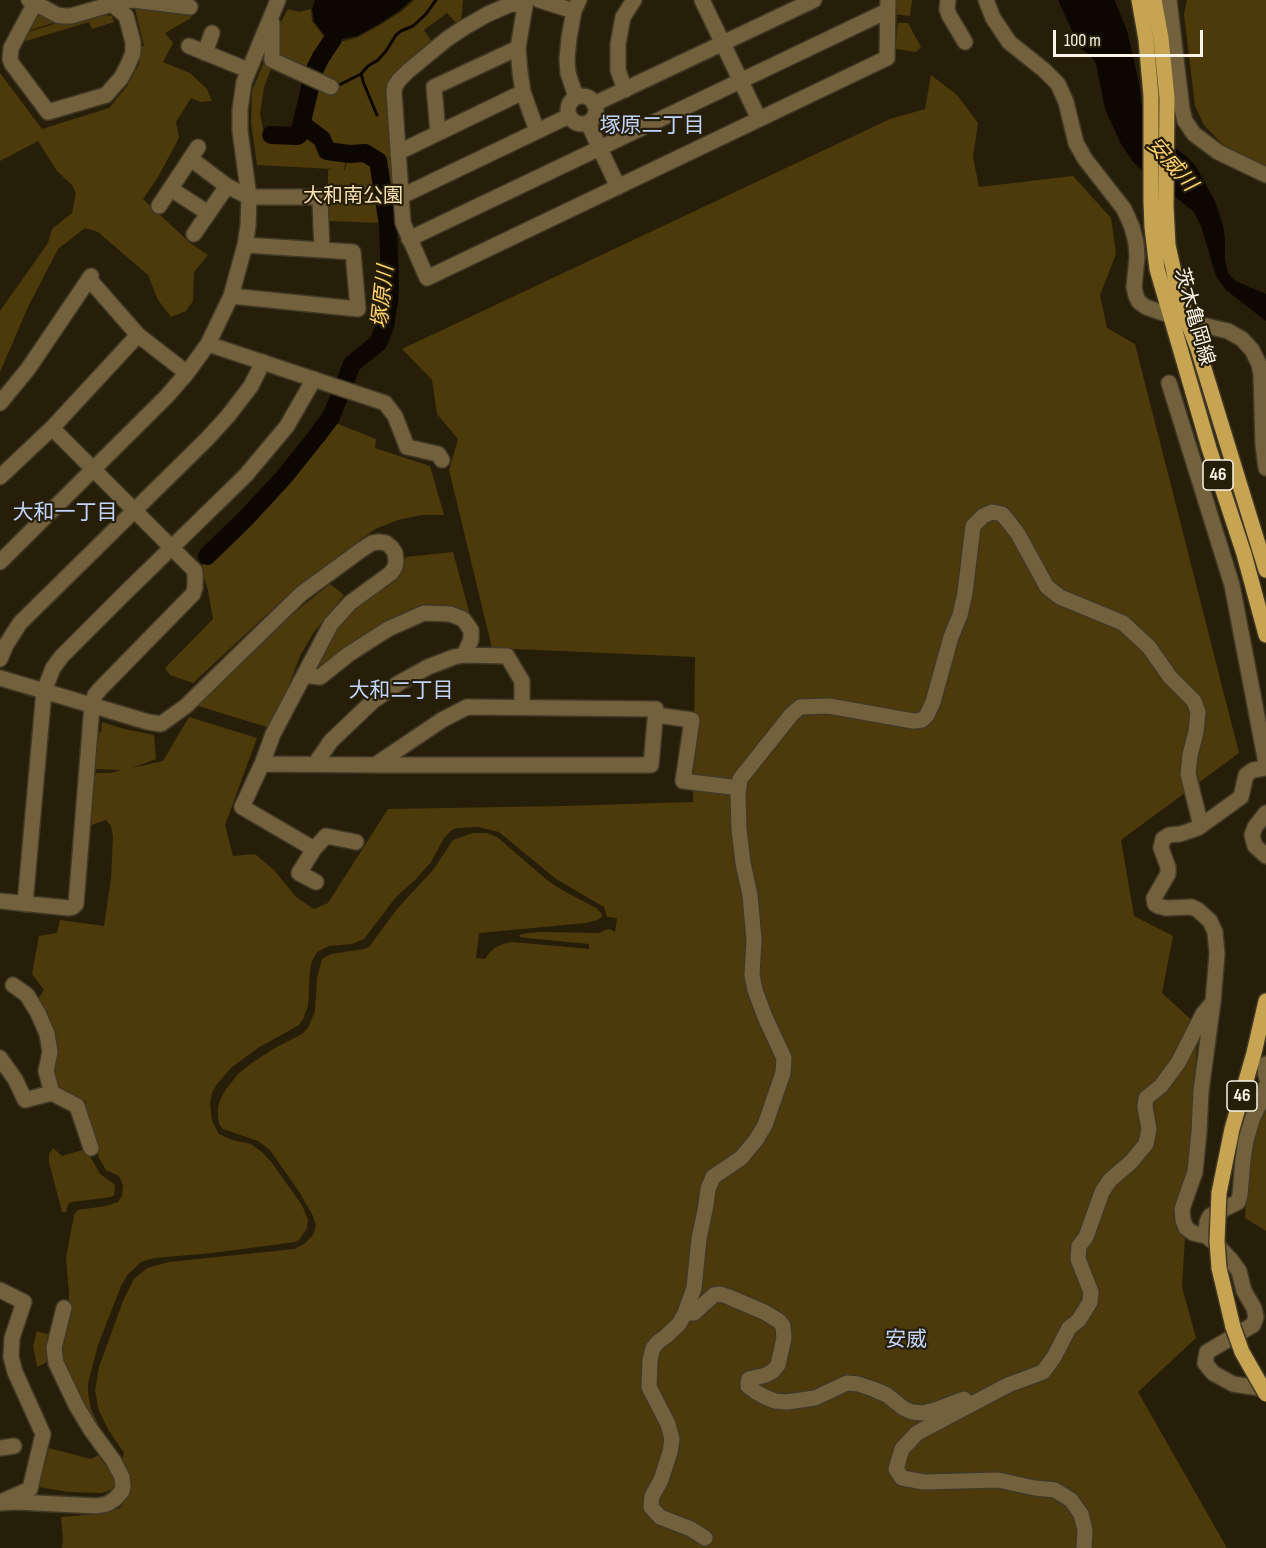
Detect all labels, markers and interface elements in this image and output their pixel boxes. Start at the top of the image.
scale bar [1056,18,1206,56]
text: 100 m [1064,30,1101,51]
district label: 塚原二丁目 [600,114,704,140]
water label: 安威川 [1141,133,1201,197]
park label: 大和南公園 [303,185,403,209]
water label: 塚原川 [368,264,400,330]
street label: 茨木亀岡線 [1168,266,1218,368]
road number: 46 [1203,460,1233,490]
district label: 大和一丁目 [13,501,117,527]
district label: 大和二丁目 [349,679,453,705]
road number: 46 [1227,1081,1257,1111]
district label: 安威 [885,1328,927,1354]

